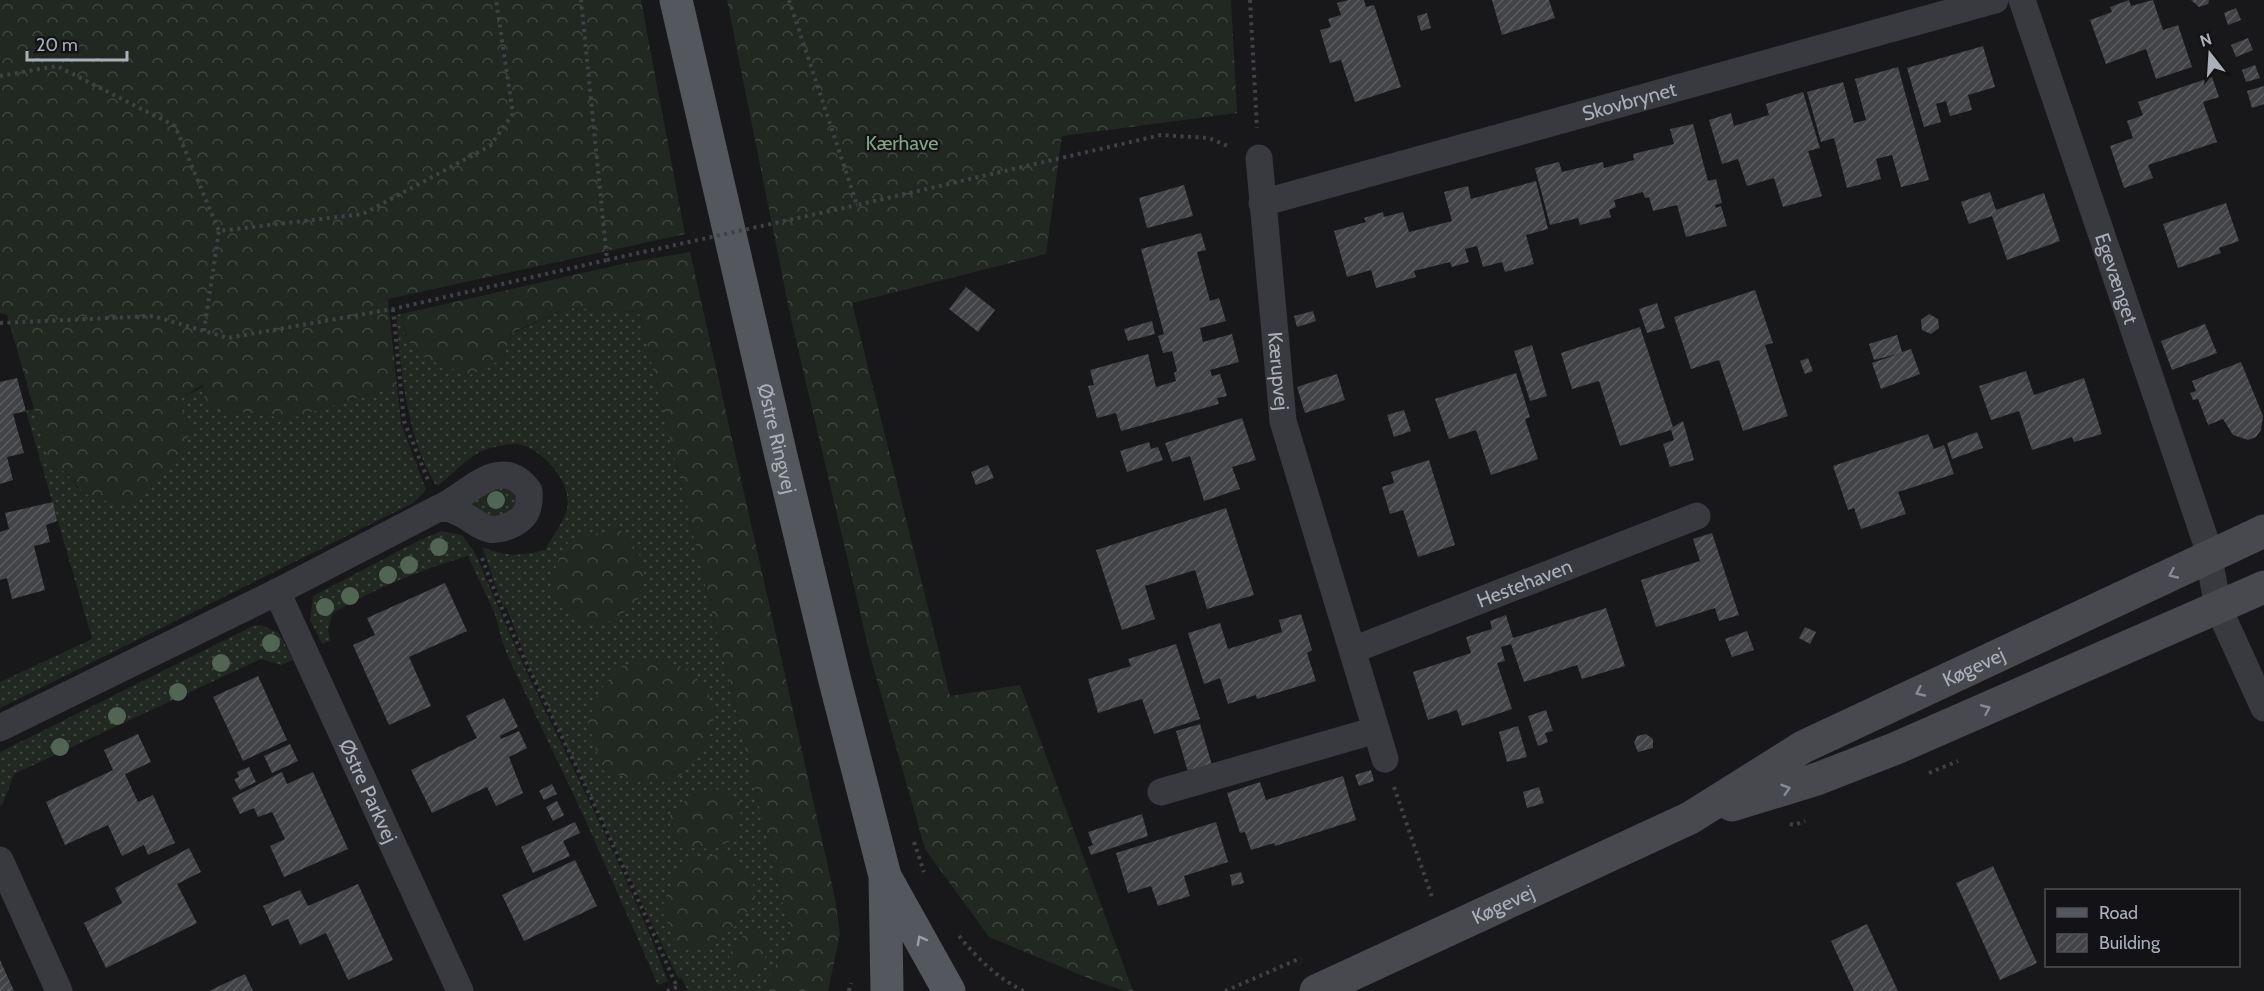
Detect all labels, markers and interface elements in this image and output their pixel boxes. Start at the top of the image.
scale bar [27,24,128,62]
north arrow [2180,24,2240,84]
text: N [2198,29,2214,51]
text: 20 m [36,34,78,56]
street label: Skovbrynet [1579,77,1679,126]
park label: Kærhave [865,131,939,155]
street label: Egevænget [2090,230,2143,327]
street label: Kærupvej [1263,331,1294,411]
street label: Østre Ringvej [753,381,802,496]
street label: Hestehaven [1473,554,1576,613]
one-way arrow [2168,566,2179,578]
street label: Køgevej [1939,642,2009,692]
one-way arrow [1916,685,1927,697]
one-way arrow [1980,704,1991,716]
street label: Østre Parkvej [334,735,402,847]
one-way arrow [1781,784,1791,796]
street label: Køgevej [1468,880,1538,929]
legend [2045,889,2240,967]
text: Road [2099,902,2138,924]
text: Building [2099,932,2161,954]
one-way arrow [916,936,928,946]

